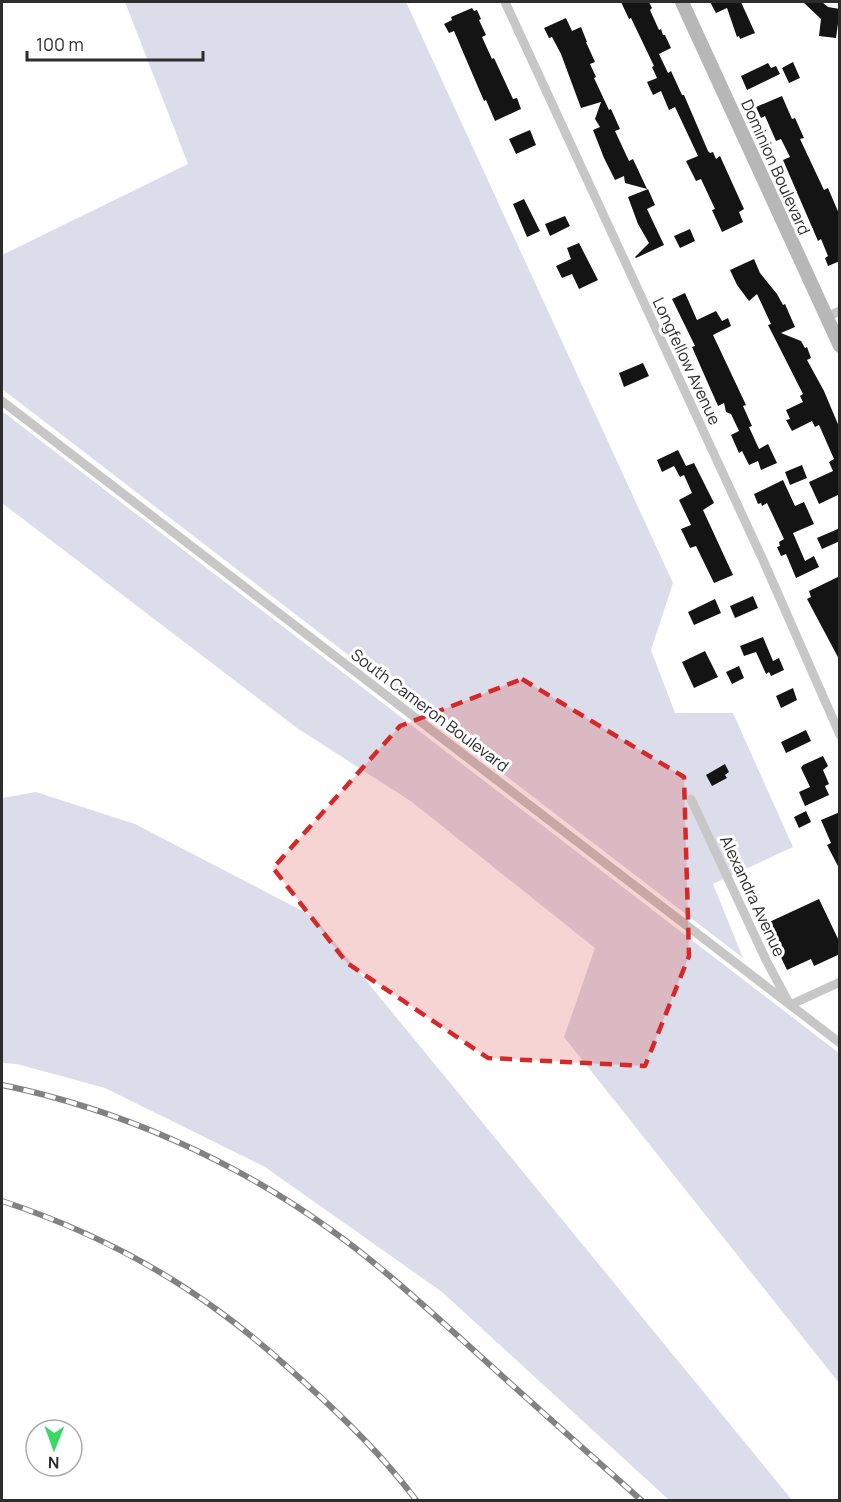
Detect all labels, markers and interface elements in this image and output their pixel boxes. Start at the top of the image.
scale bar [27,24,202,62]
text: 100 m [36,32,84,56]
street label: Dominion Boulevard [736,96,816,238]
street label: Longfellow Avenue [648,294,726,428]
street label: South Cameron Boulevard [347,643,513,777]
street label: Alexandra Avenue [715,832,791,960]
north arrow [24,1418,84,1478]
text: N [48,1452,60,1474]

